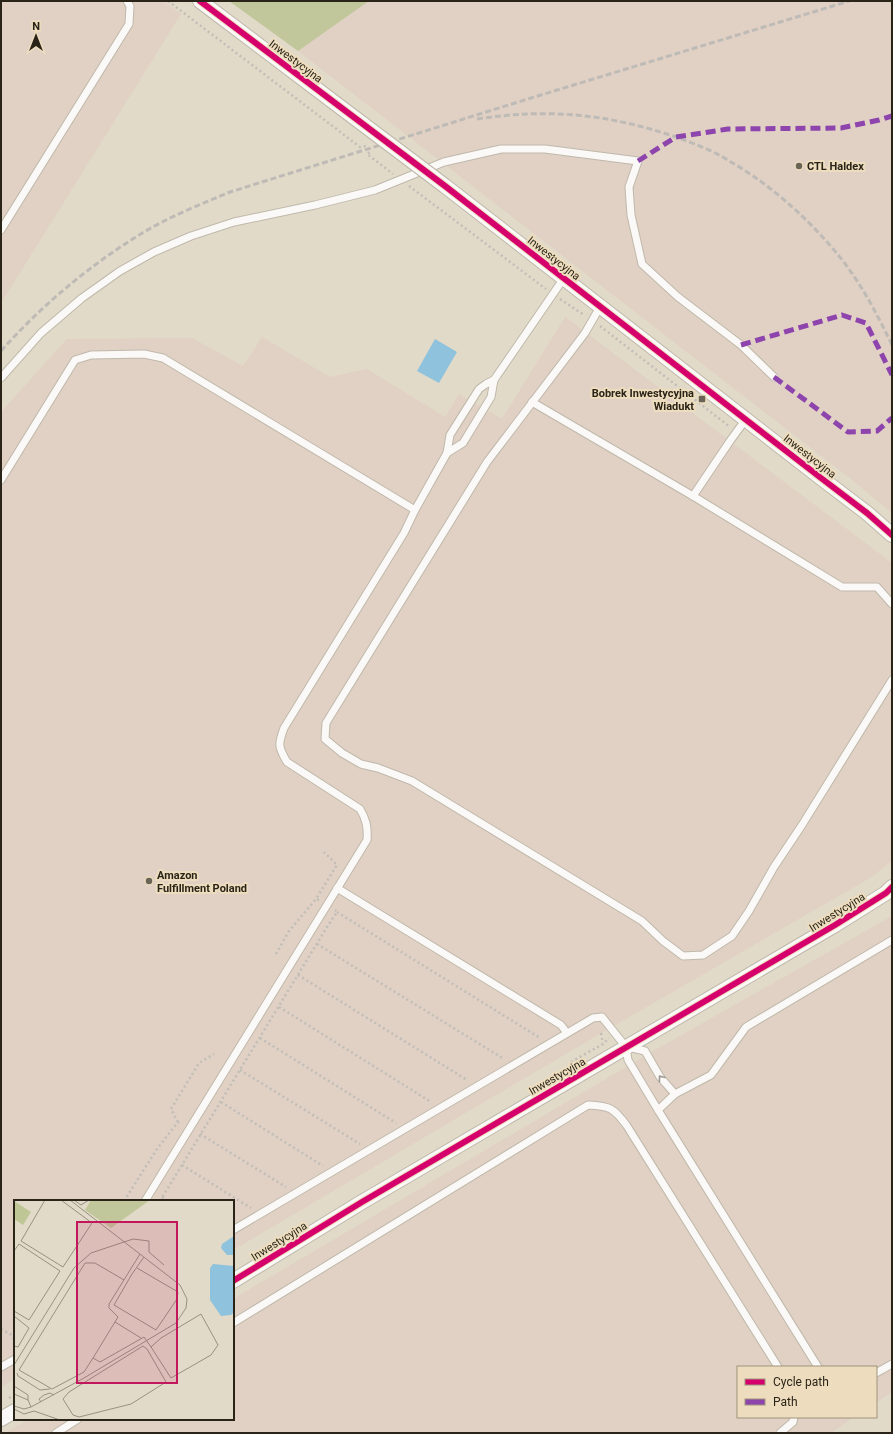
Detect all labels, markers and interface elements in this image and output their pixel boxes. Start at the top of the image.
north arrow [16,16,56,56]
text: N [32,20,40,33]
street label: Inwestycyjna [267,37,325,86]
place label: CTL Haldex [807,160,864,173]
marker: CTL Haldex [794,161,804,171]
street label: Inwestycyjna [525,234,583,283]
place label: Bobrek Inwestycyjna Wiadukt [592,387,694,413]
marker: Bobrek Inwestycyjna Wiadukt [697,394,707,404]
street label: Inwestycyjna [781,432,839,481]
place label: Amazon Fulfillment Poland [157,869,247,895]
marker: Amazon Fulfillment Poland [144,876,154,886]
street label: Inwestycyjna [807,890,868,935]
street label: Inwestycyjna [527,1055,588,1098]
one-way arrow [659,1076,666,1083]
inset map [14,1200,234,1420]
street label: Inwestycyjna [249,1219,310,1264]
legend [737,1366,877,1418]
text: Cycle path [773,1375,829,1389]
text: Path [773,1395,798,1409]

